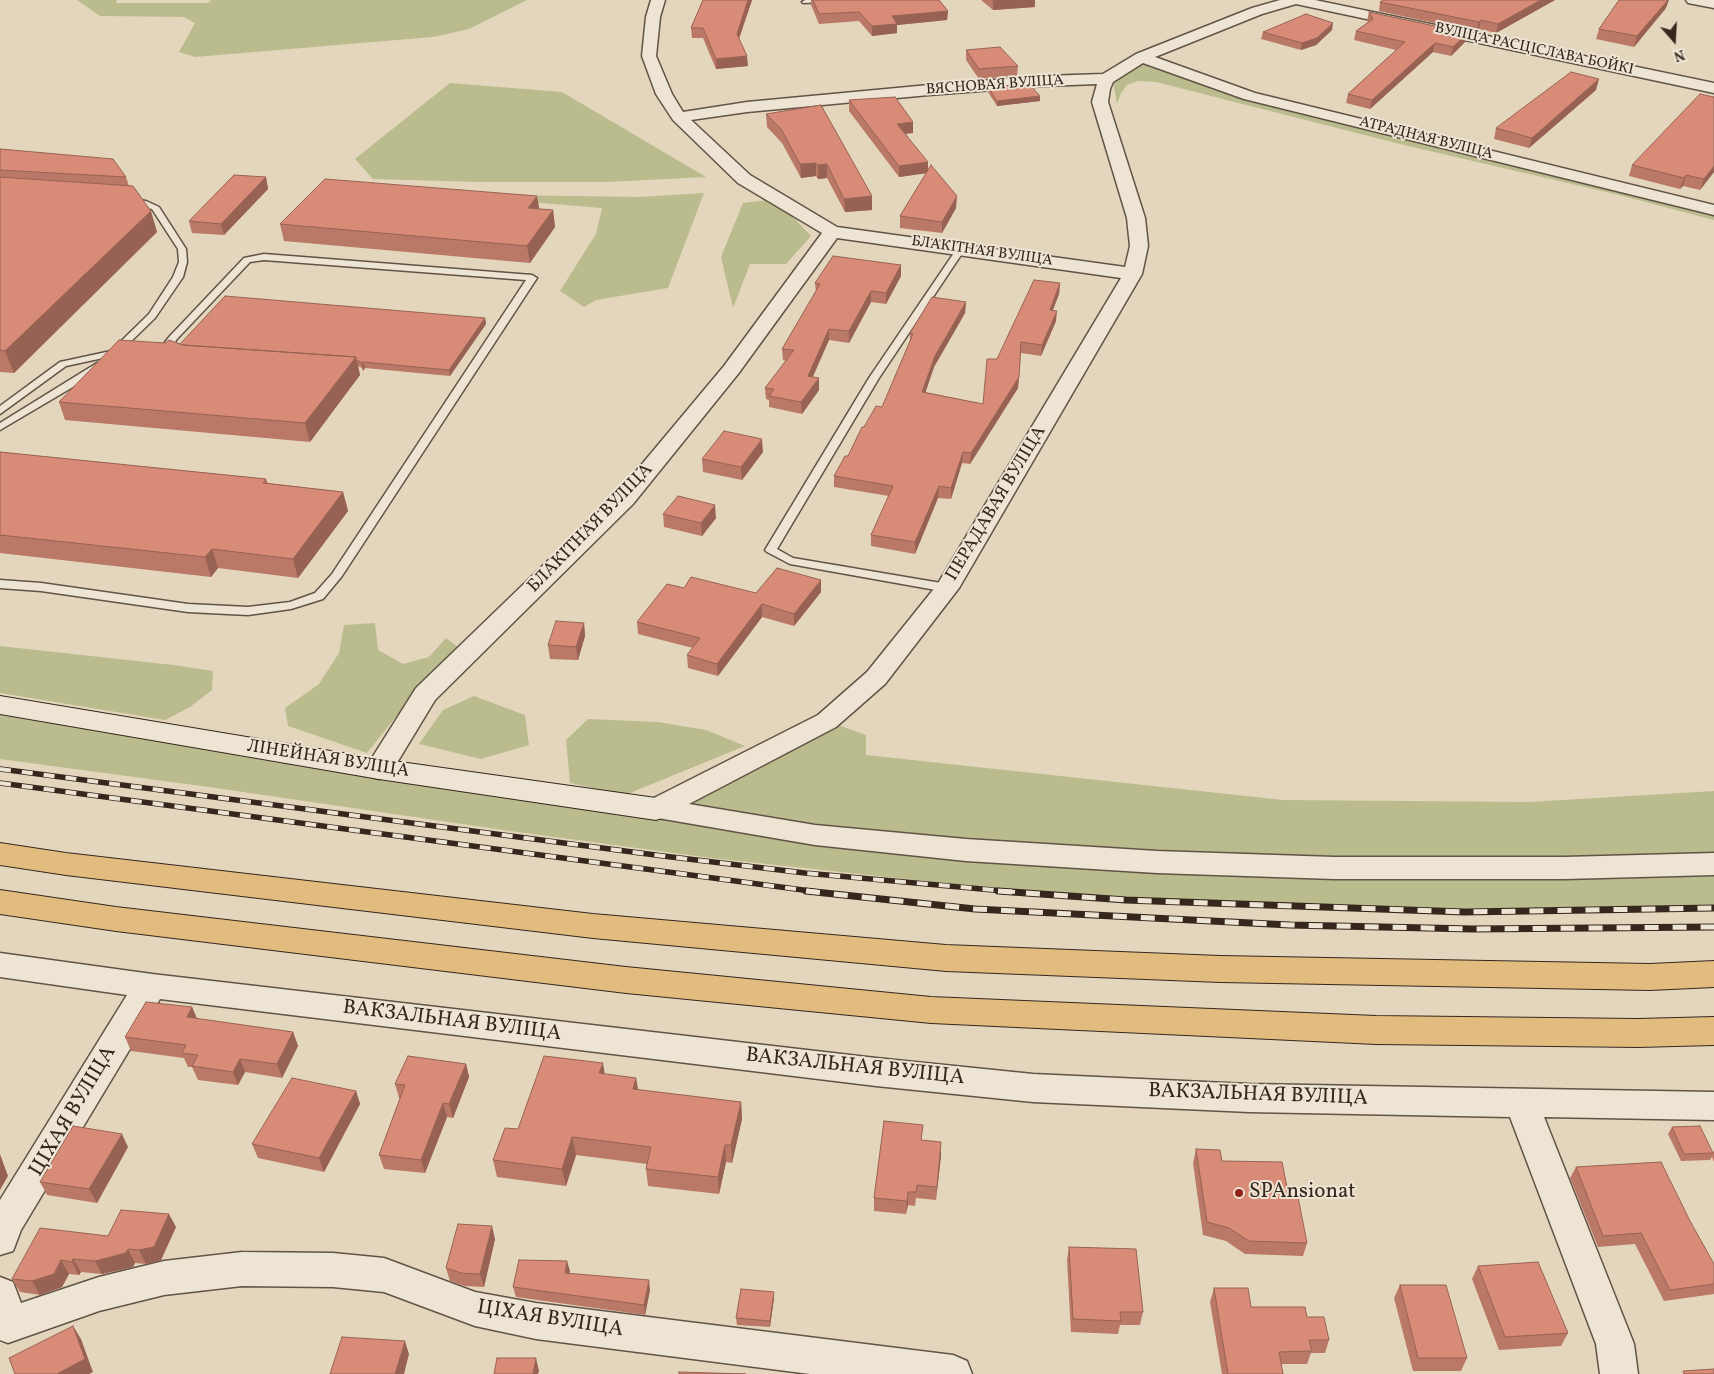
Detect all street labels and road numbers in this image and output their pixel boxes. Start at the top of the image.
street label: ВУЛІЦА РАСЦІСЛАВА БОЙКІ [1433,20,1635,80]
street label: ВЯСНОВАЯ ВУЛІЦА [925,72,1065,100]
street label: АТРАДНАЯ ВУЛІЦА [1357,114,1495,164]
street label: БЛАКІТНАЯ ВУЛІЦА [910,233,1054,271]
street label: ПЕРАДАВАЯ ВУЛІЦА [942,423,1052,585]
street label: БЛАКІТНАЯ ВУЛІЦА [524,460,658,598]
street label: ЛІНЕЙНАЯ ВУЛІЦА [245,736,411,784]
street label: ВАКЗАЛЬНАЯ ВУЛІЦА [341,996,563,1048]
street label: ЦІХАЯ ВУЛІЦА [25,1042,123,1182]
street label: ВАКЗАЛЬНАЯ ВУЛІЦА [744,1044,966,1092]
street label: ВАКЗАЛЬНАЯ ВУЛІЦА [1148,1080,1368,1112]
street label: ЦІХАЯ ВУЛІЦА [475,1296,625,1344]

